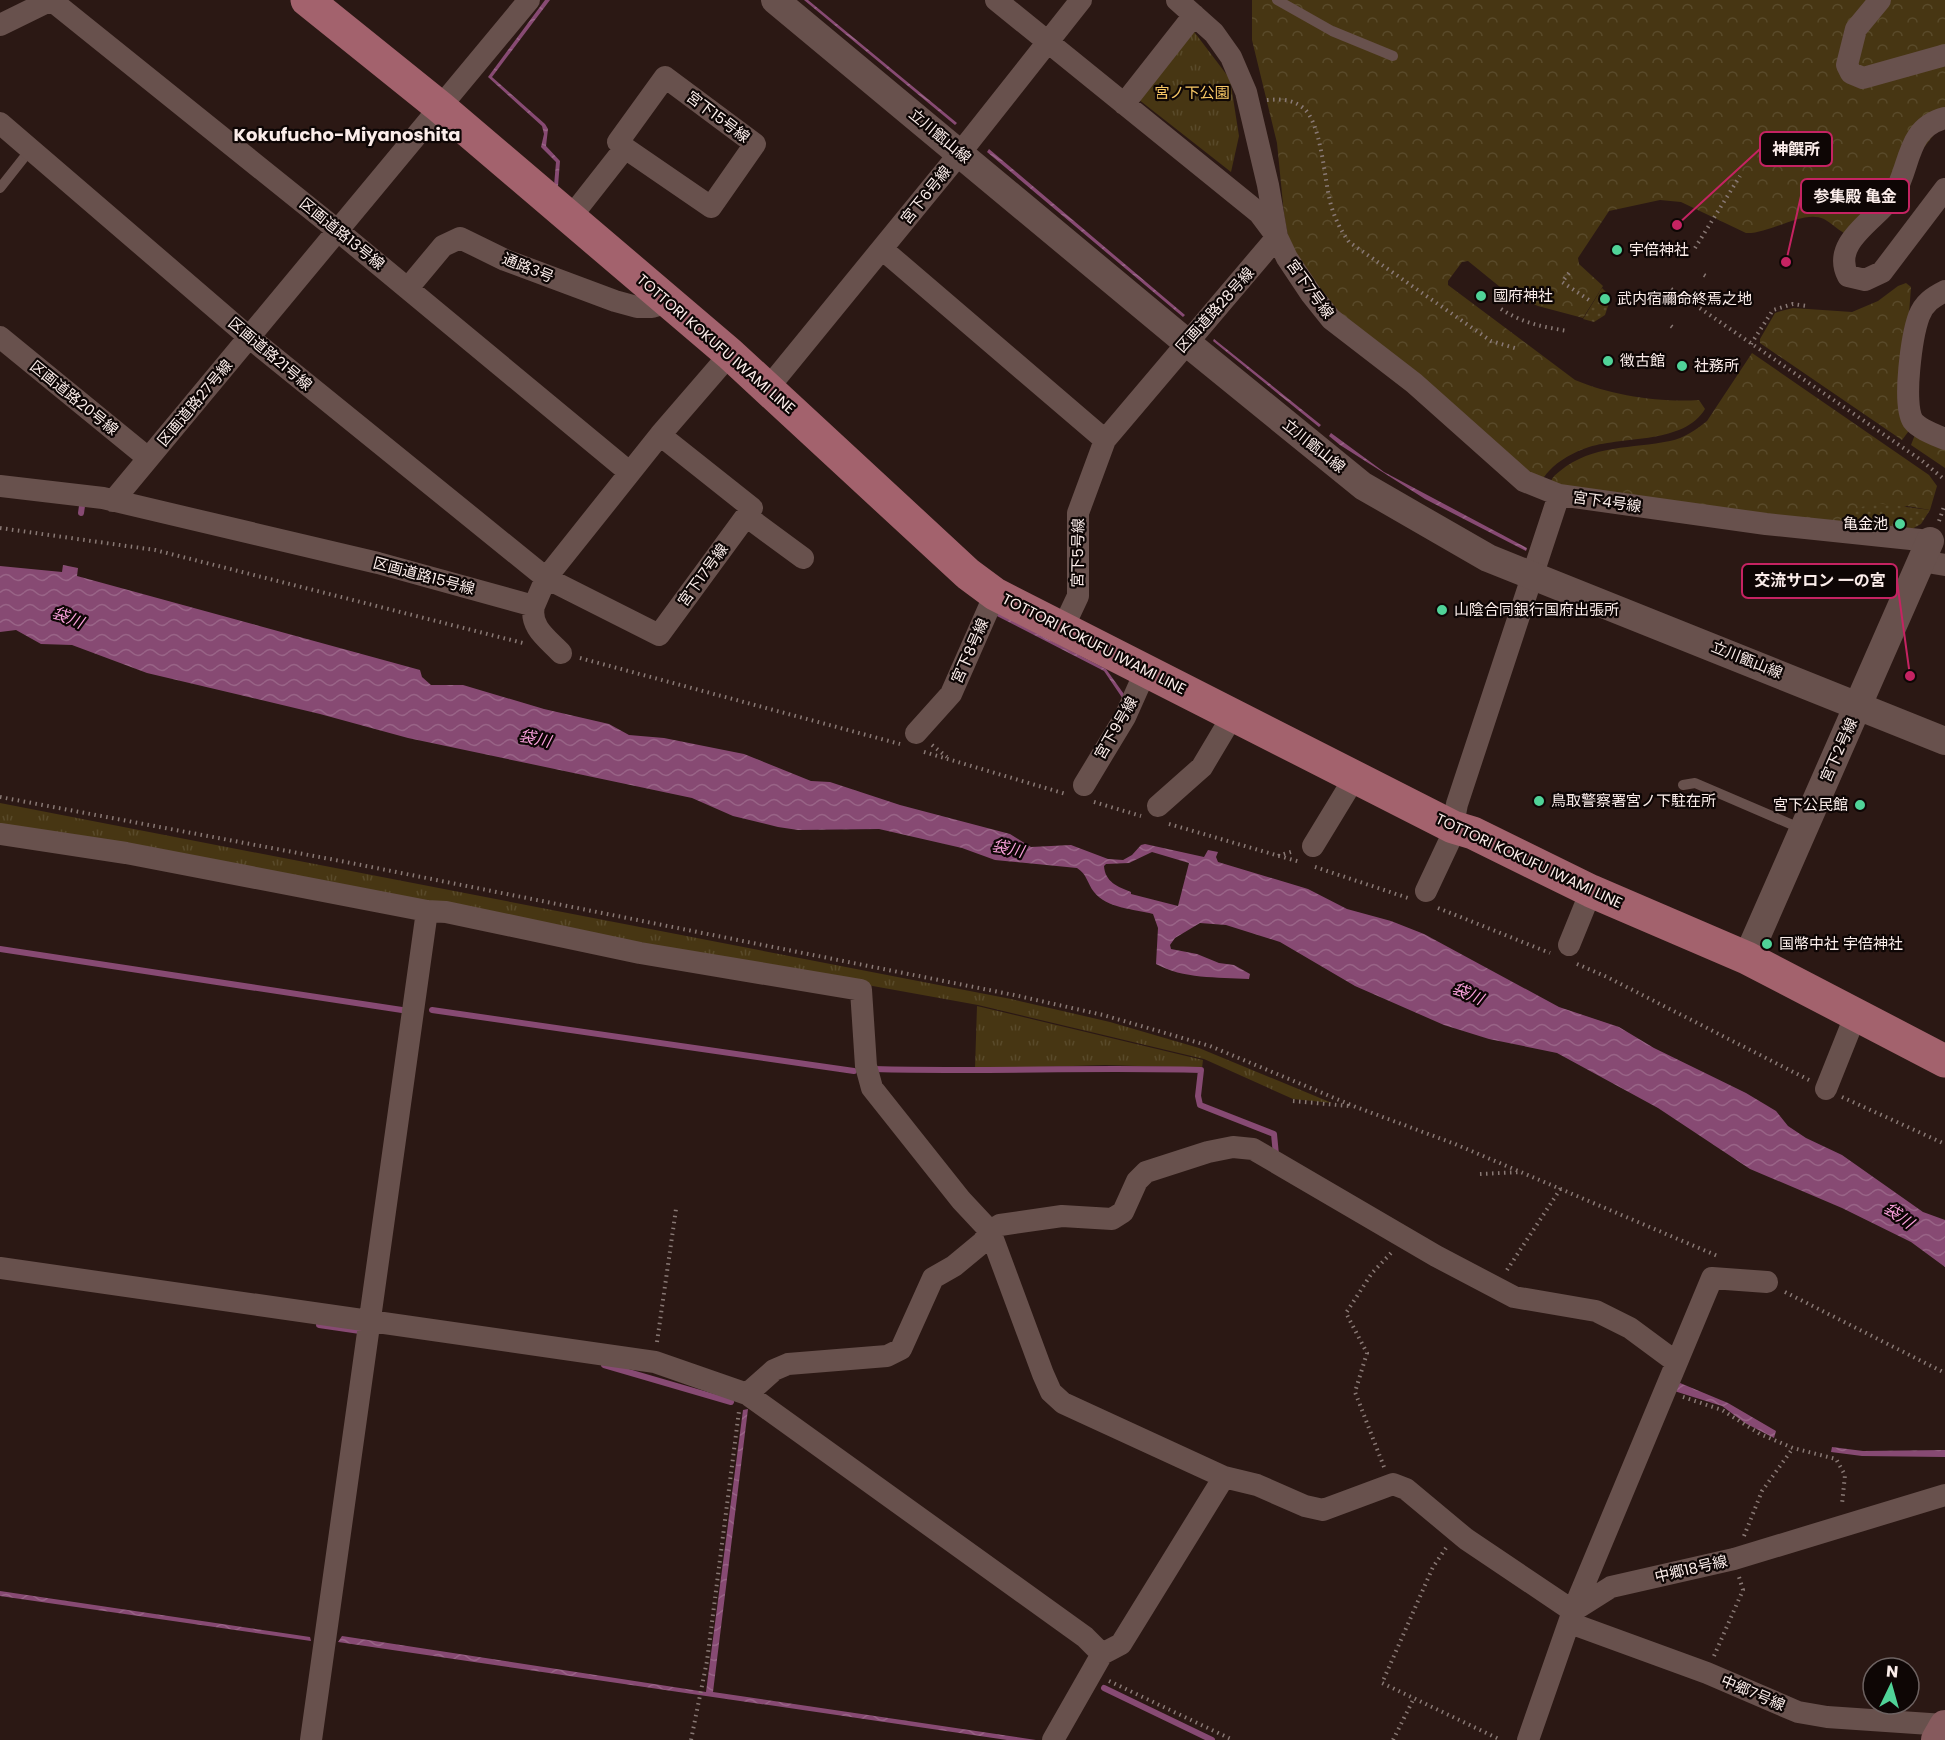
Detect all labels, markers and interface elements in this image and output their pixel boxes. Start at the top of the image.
park label: 宮ノ下公園 [1154,82,1230,103]
street label: 宮下15号線 [682,86,754,147]
street label: 立川甑山線 [905,103,976,168]
district label: Kokufucho-Miyanoshita [234,122,460,147]
callout: 神饌所 [1760,132,1832,166]
text: 神饌所 [1772,138,1820,161]
street label: 宮下6号線 [896,161,956,228]
callout: 参集殿 亀金 [1801,179,1909,213]
text: 参集殿 亀金 [1813,185,1897,208]
street label: 区画道路13号線 [295,193,389,274]
place label: 宇倍神社 [1629,239,1689,260]
marker: 宇倍神社 [1610,243,1624,257]
street label: 通路3号 [499,248,557,287]
street label: 宮下7号線 [1282,255,1339,322]
street label: 区画道路28号線 [1171,262,1259,357]
street label: TOTTORI KOKUFU IWAMI LINE [633,269,800,418]
place label: 國府神社 [1493,285,1553,306]
place label: 武内宿禰命終焉之地 [1617,288,1752,309]
marker: 國府神社 [1474,289,1488,303]
marker: 武内宿禰命終焉之地 [1598,292,1612,306]
street label: 区画道路21号線 [224,312,317,395]
place label: 徴古館 [1620,350,1665,371]
marker: 徴古館 [1601,354,1615,368]
street label: 区画道路20号線 [26,355,123,440]
street label: 区画道路27号線 [152,355,237,450]
place label: 社務所 [1694,355,1739,376]
marker: 社務所 [1675,359,1689,373]
street label: 立川甑山線 [1279,414,1350,477]
street label: 宮下4号線 [1571,486,1643,517]
place label: 亀金池 [1843,513,1888,534]
marker: 亀金池 [1893,517,1907,531]
street label: 宮下5号線 [1066,518,1089,588]
street label: 宮下17号線 [673,539,733,610]
street label: 区画道路15号線 [371,552,477,599]
callout: 交流サロン 一の宮 [1742,564,1897,598]
text: 交流サロン 一の宮 [1754,569,1886,592]
street label: TOTTORI KOKUFU IWAMI LINE [999,588,1190,699]
place label: 山陰合同銀行国府出張所 [1454,599,1619,620]
water label: 袋川 [49,601,89,635]
marker: 山陰合同銀行国府出張所 [1435,603,1449,617]
street label: 宮下8号線 [946,615,993,687]
street label: 立川甑山線 [1708,636,1786,683]
street label: 宮下9号線 [1089,692,1142,763]
street label: 宮下2号線 [1815,714,1862,785]
water label: 袋川 [517,724,555,754]
place label: 鳥取警察署宮ノ下駐在所 [1551,790,1716,811]
marker: 鳥取警察署宮ノ下駐在所 [1532,794,1546,808]
place label: 宮下公民館 [1773,794,1848,815]
marker: 宮下公民館 [1853,798,1867,812]
street label: TOTTORI KOKUFU IWAMI LINE [1432,808,1626,913]
water label: 袋川 [990,834,1028,864]
place label: 国幣中社 宇倍神社 [1779,933,1903,954]
marker: 国幣中社 宇倍神社 [1760,937,1774,951]
water label: 袋川 [1448,976,1489,1011]
water label: 袋川 [1879,1197,1920,1235]
street label: 中郷18号線 [1652,1550,1729,1587]
north arrow [1861,1656,1921,1716]
text: N [1885,1660,1899,1684]
street label: 中郷7号線 [1718,1670,1789,1716]

